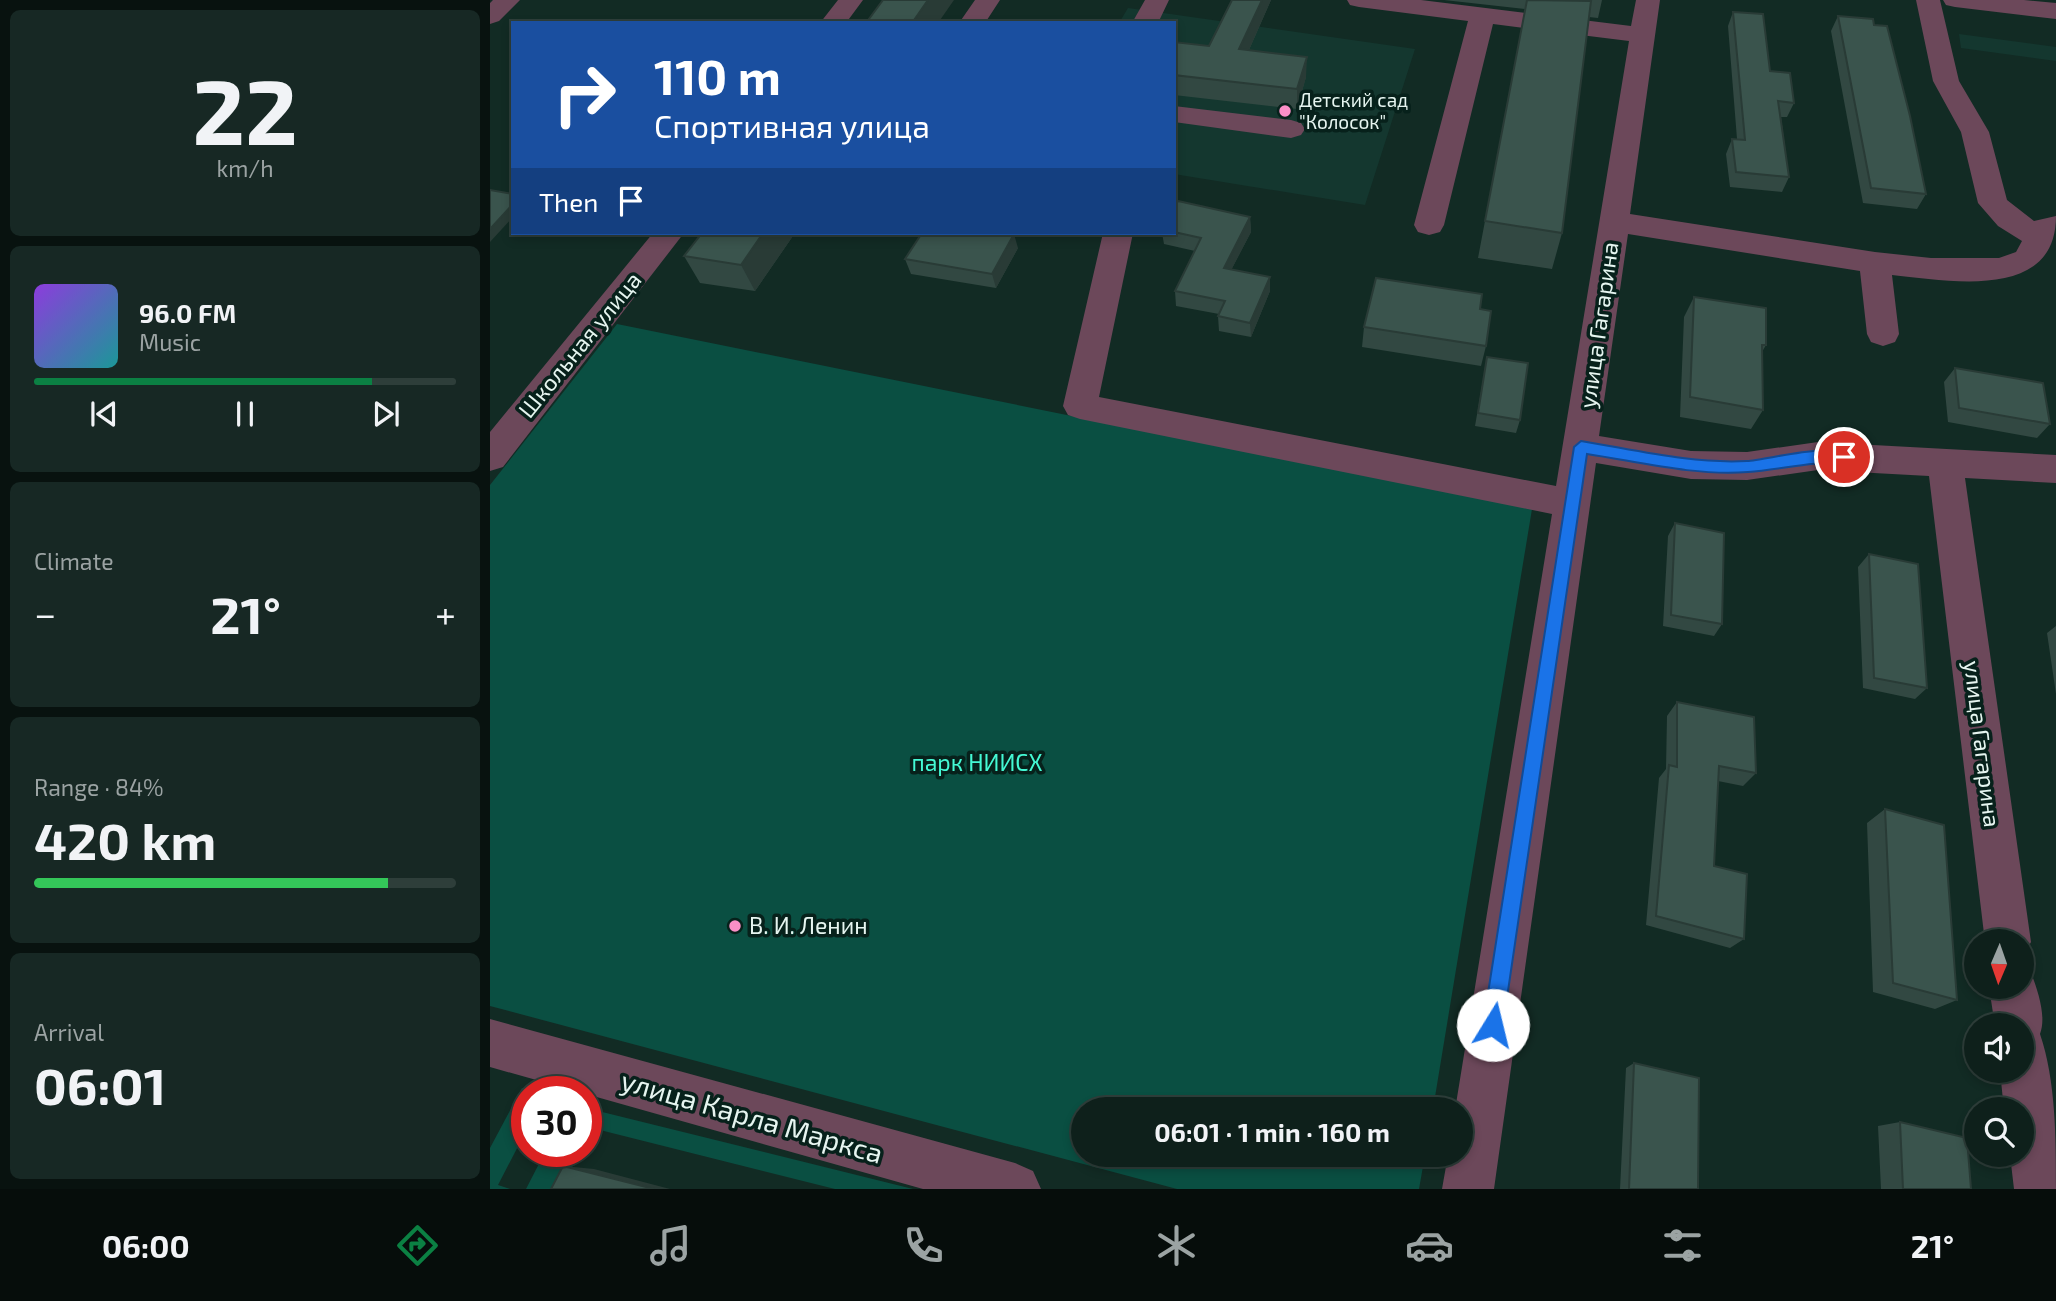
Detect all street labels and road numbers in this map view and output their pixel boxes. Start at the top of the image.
street label: улица Гагарина [1572,240,1625,410]
street label: Школьная улица [512,266,647,423]
street label: улица Гагарина [1958,659,2007,829]
street label: улица Карла Маркса [617,1062,887,1170]

